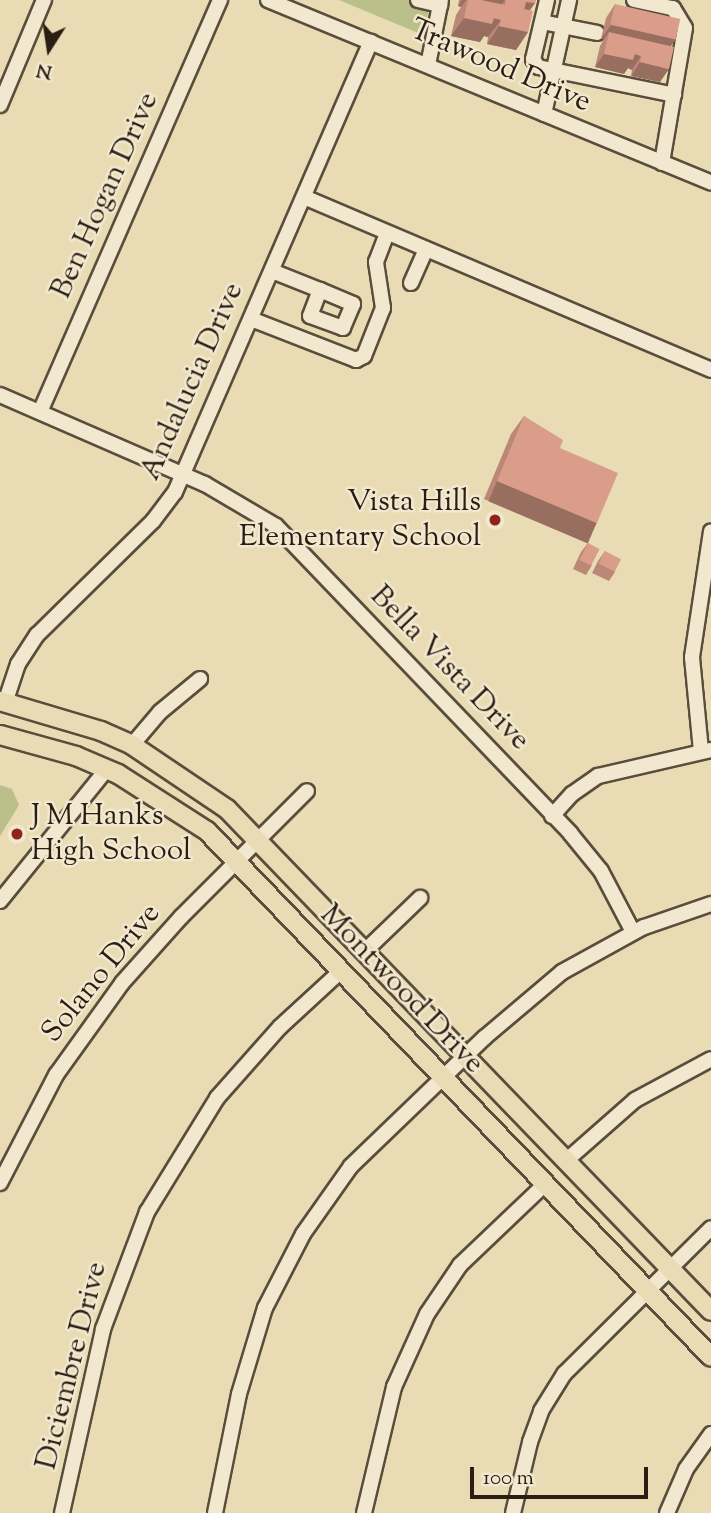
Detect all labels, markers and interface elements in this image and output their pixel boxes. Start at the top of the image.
street label: Trawood Drive [404,13,596,121]
north arrow [14,14,84,84]
text: N [34,55,55,85]
street label: Ben Hogan Drive [44,87,168,305]
street label: Andalucia Drive [133,278,253,486]
place label: Vista Hills Elementary School [239,485,481,556]
marker: Vista Hills Elementary School [487,512,503,528]
street label: Bella Vista Drive [361,579,537,759]
place label: J M Hanks High School [31,799,191,870]
marker: J M Hanks High School [9,826,25,842]
street label: Solano Drive [35,897,169,1051]
street label: Montwood Drive [311,898,491,1082]
street label: Diciembre Drive [30,1258,116,1474]
scale bar [473,1454,652,1498]
text: 100 m [483,1464,534,1494]

